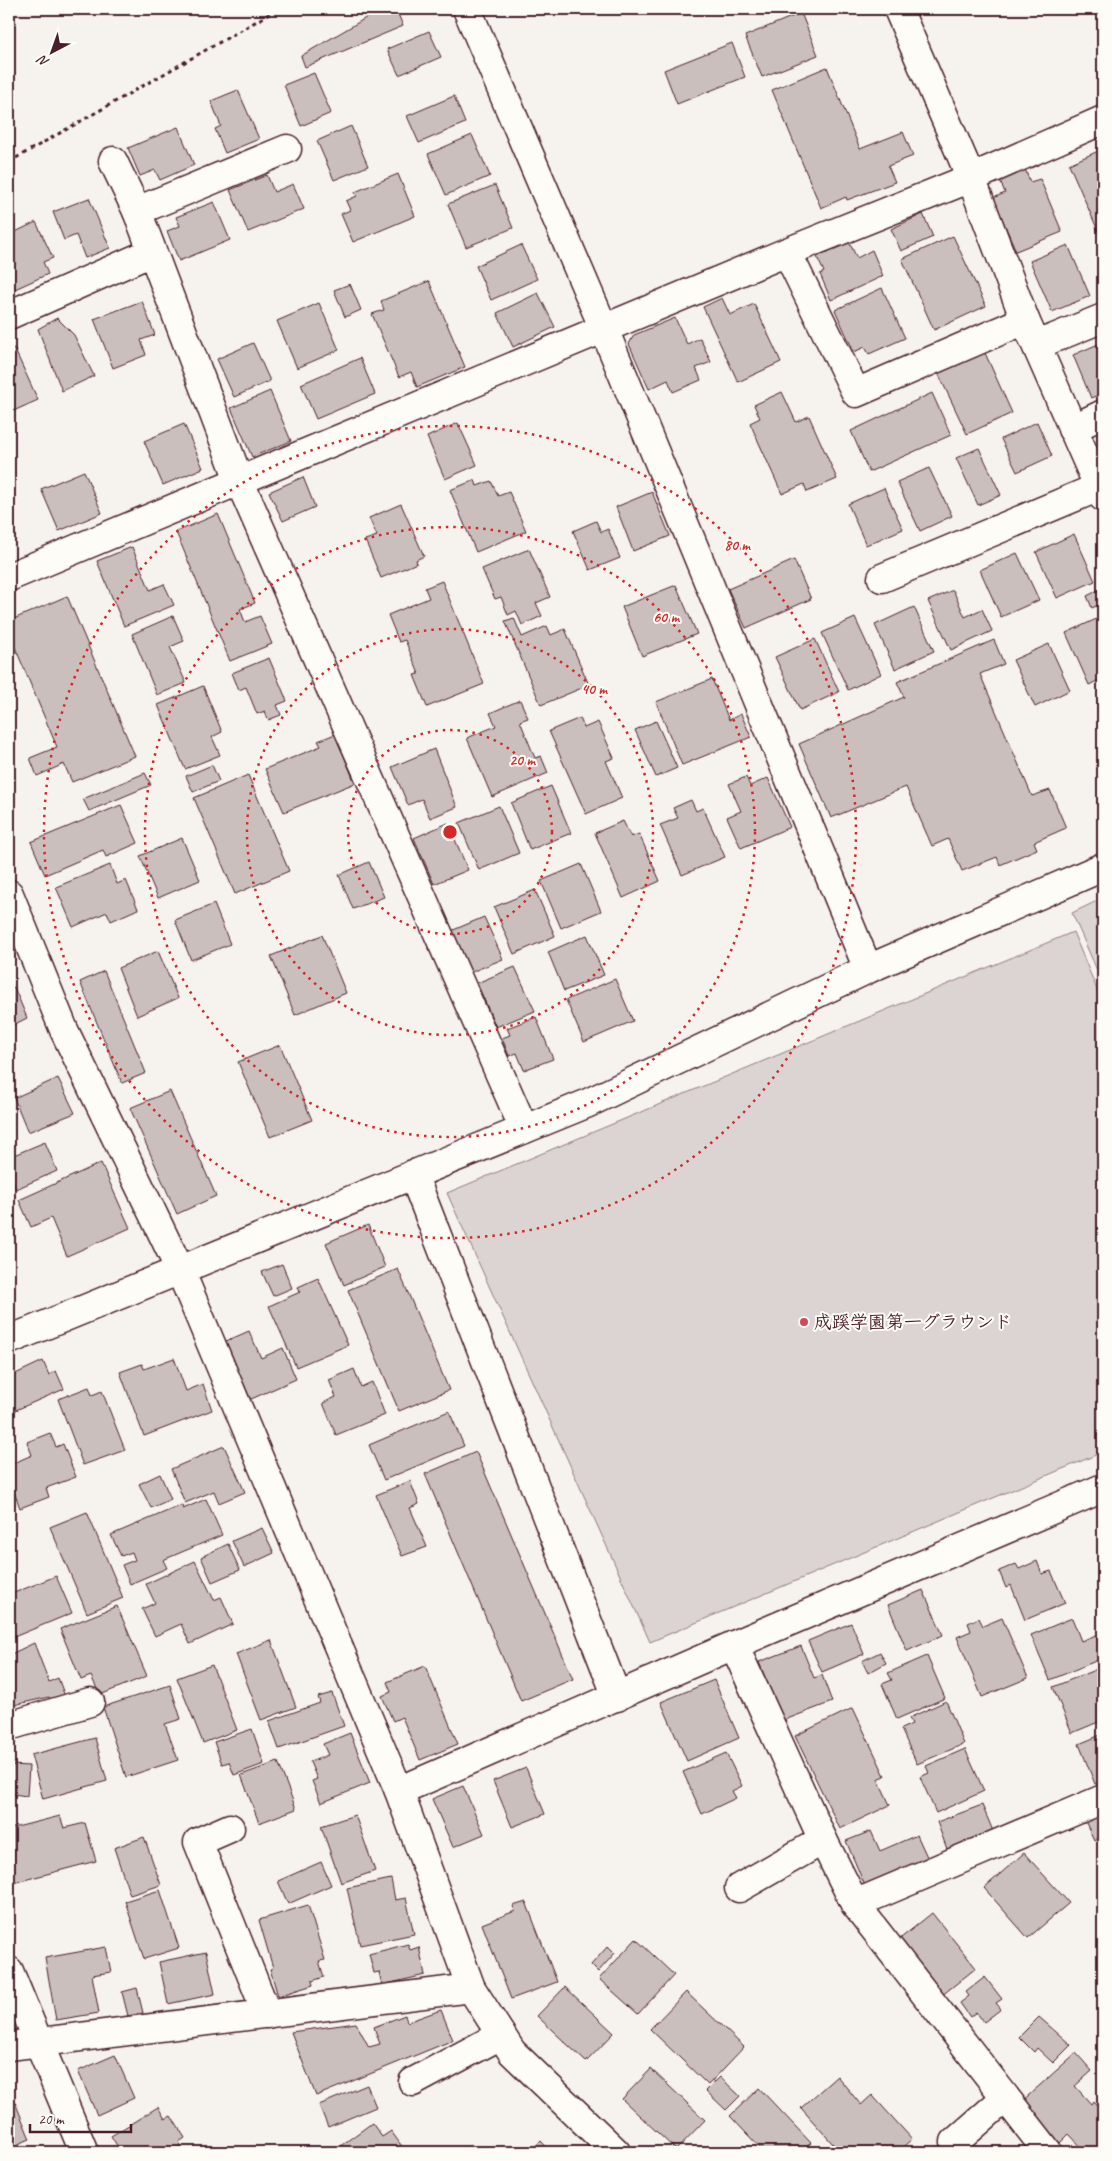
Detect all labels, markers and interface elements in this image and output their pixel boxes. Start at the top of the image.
north arrow [28,28,78,78]
text: N [33,51,53,71]
text: 80 m [724,536,751,555]
text: 60 m [653,608,680,627]
text: 40 m [581,680,608,699]
text: 20 m [509,751,536,770]
centre of rings [441,823,459,841]
place label: 成蹊学園第一グラウンド [814,1311,1012,1333]
marker: 成蹊学園第一グラウンド [798,1316,810,1328]
scale bar [30,2101,131,2133]
text: 20 m [38,2110,65,2129]

